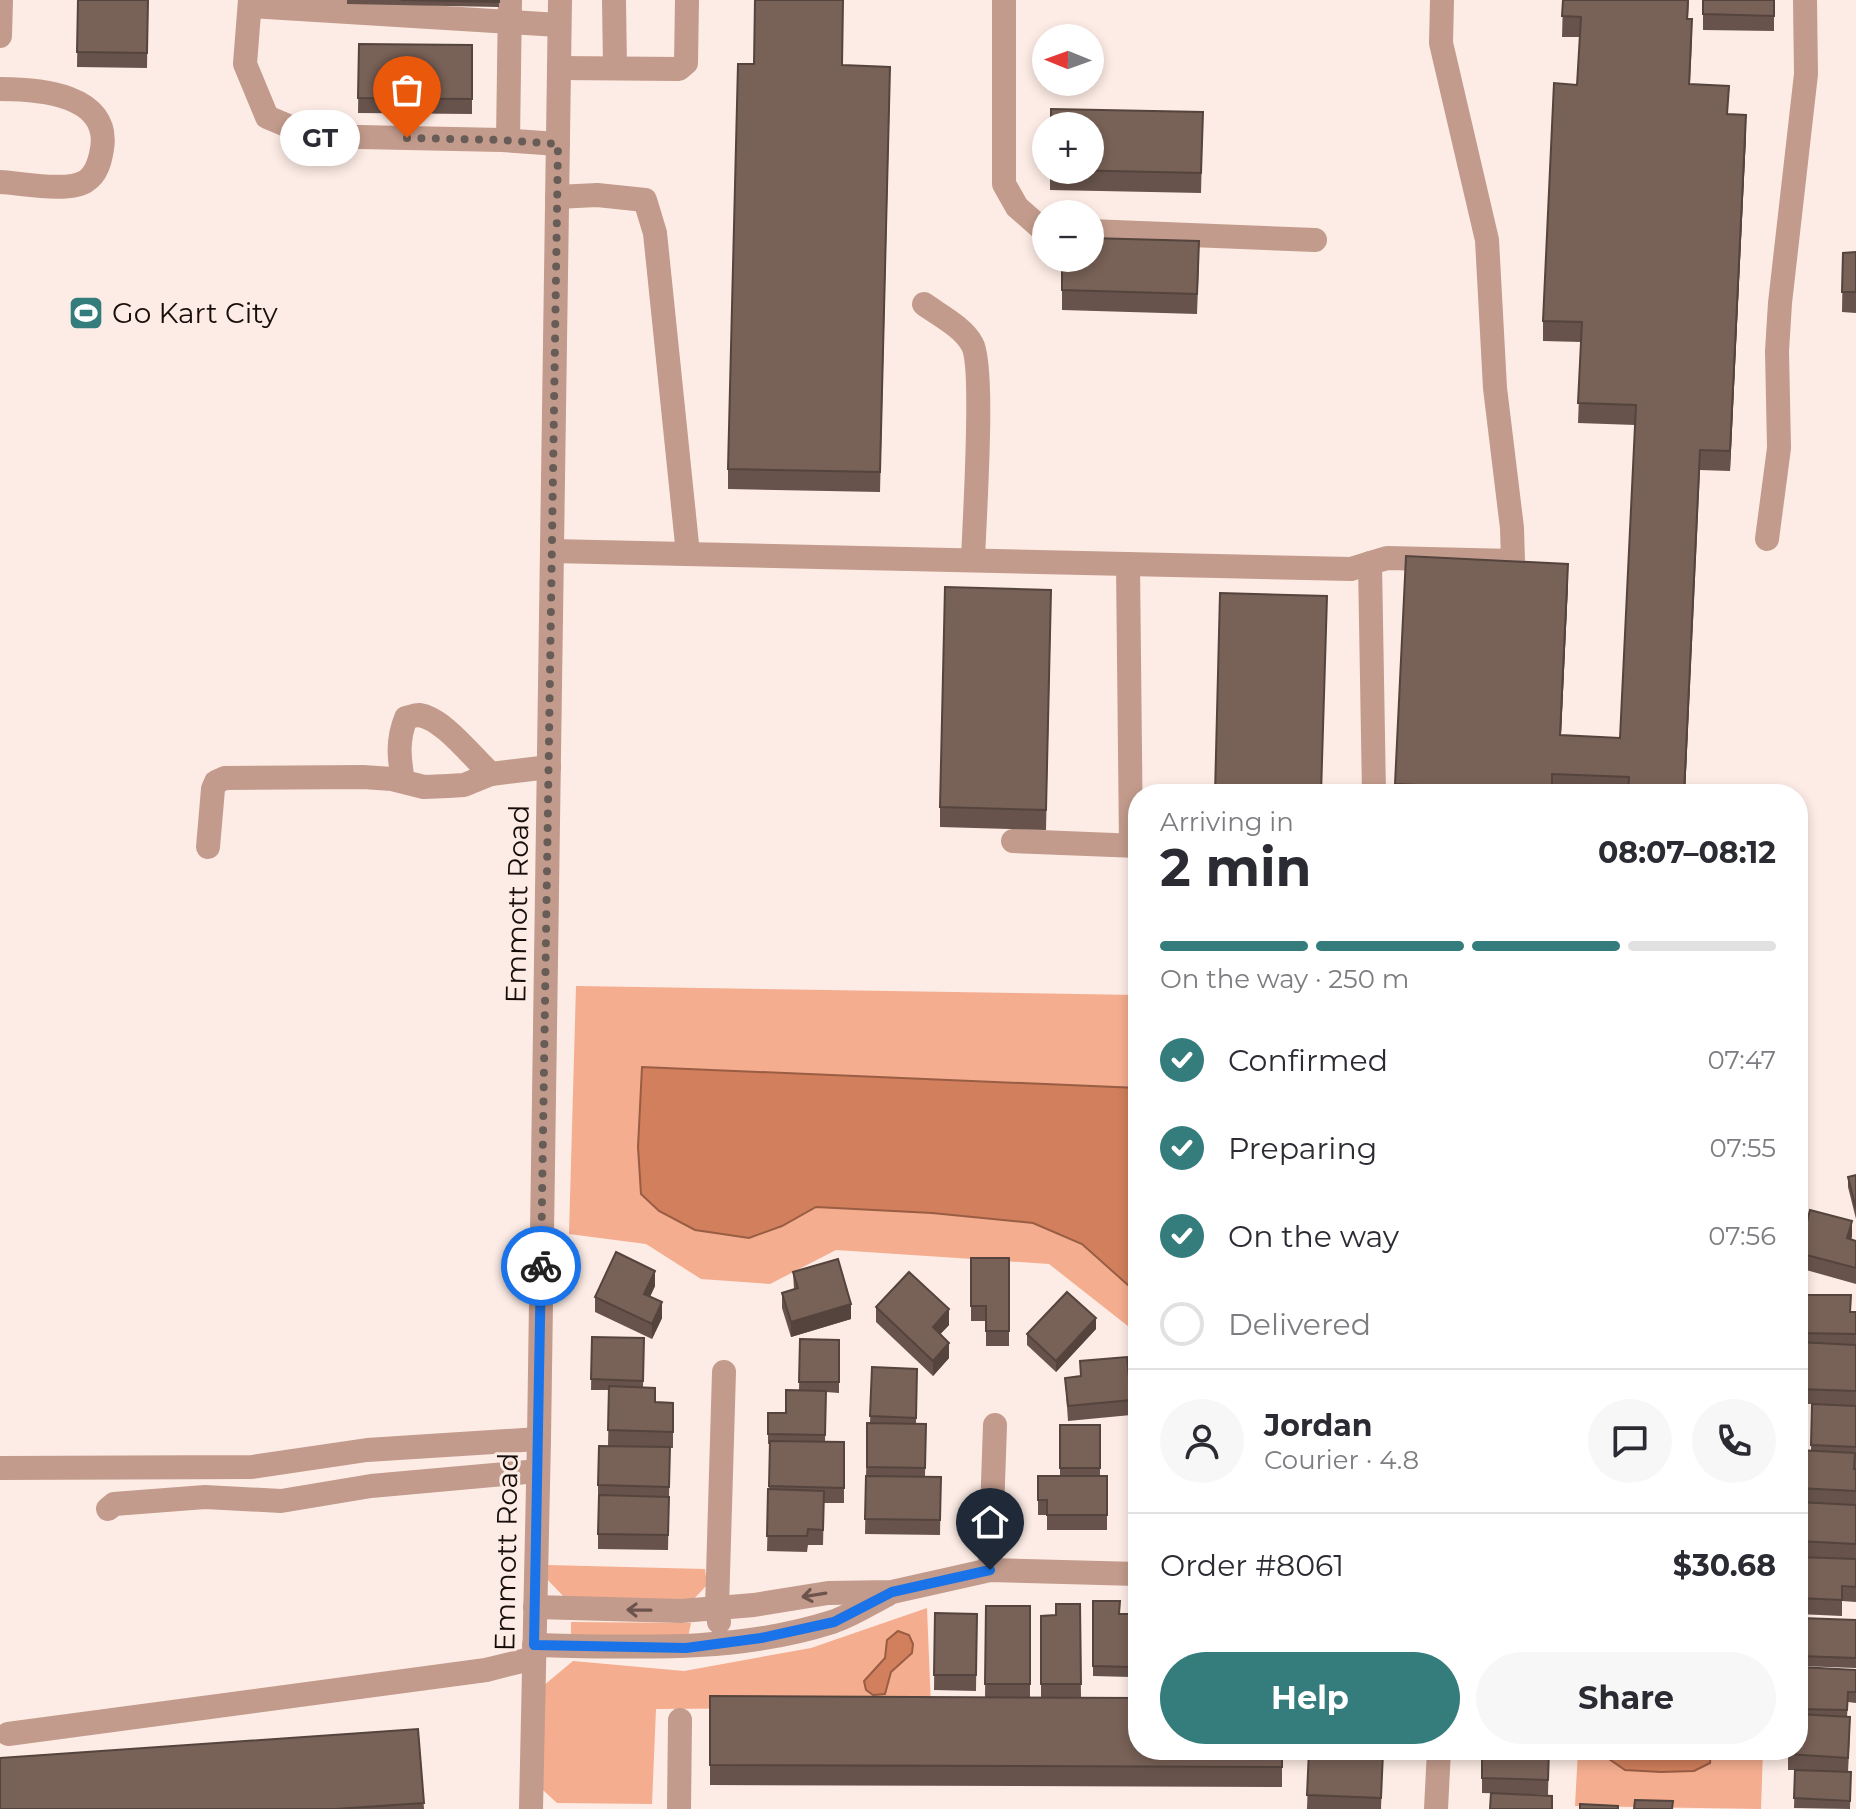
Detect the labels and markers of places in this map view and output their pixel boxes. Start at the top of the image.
pin [373,56,441,138]
callout: GT [279,110,359,166]
sports icon: Go Kart City [67,294,105,332]
place label: Go Kart City [112,296,278,330]
pin [956,1488,1024,1570]

